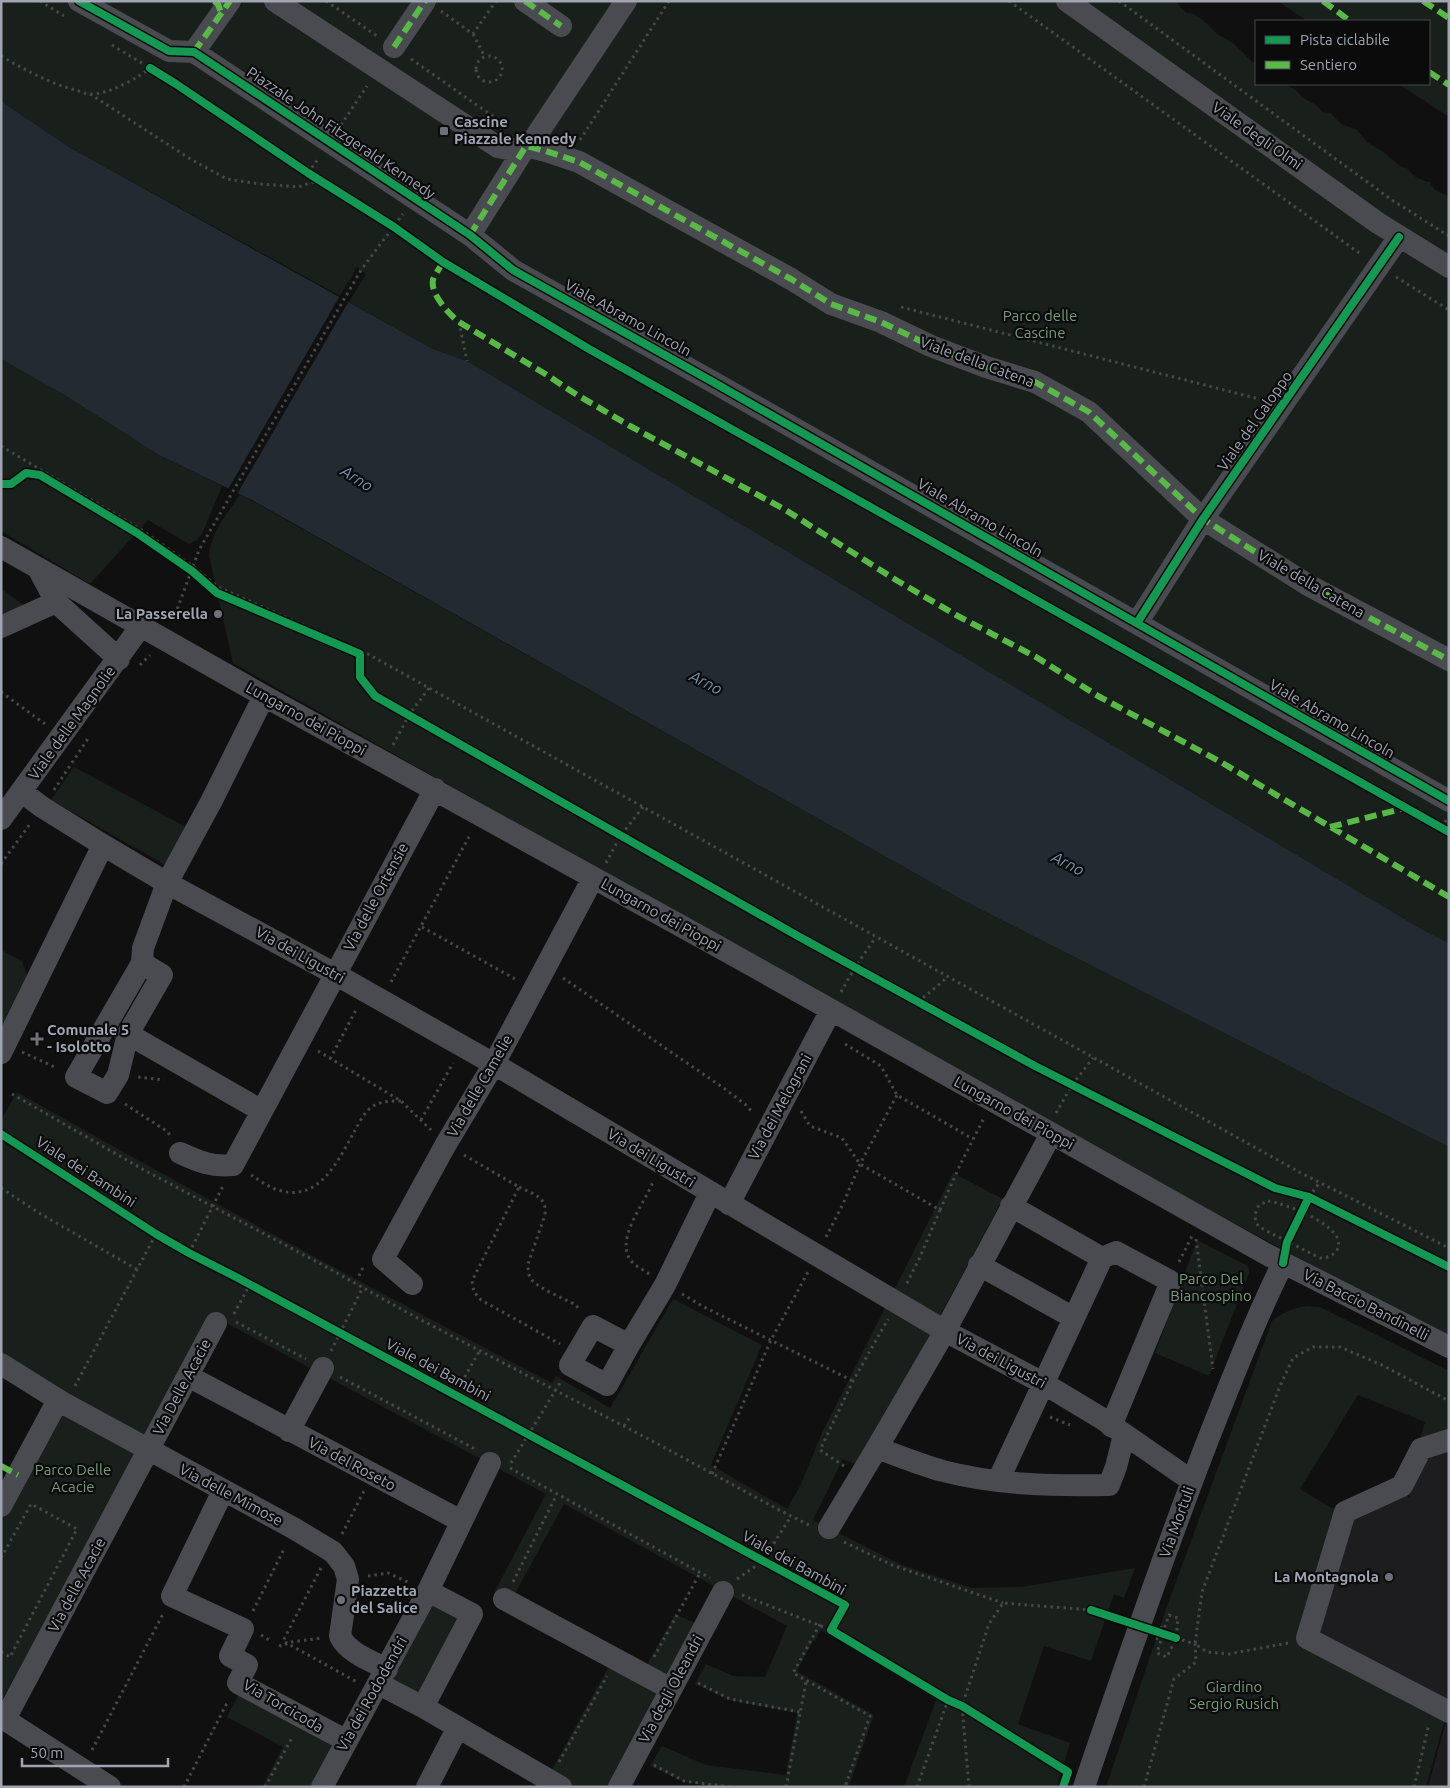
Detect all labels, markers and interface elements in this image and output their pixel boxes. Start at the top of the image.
legend [1255,20,1430,85]
text: Pista ciclabile [1300,31,1390,48]
text: Sentiero [1300,56,1357,73]
street label: Piazzale John Fitzgerald Kennedy [244,63,439,202]
street label: Viale degli Olmi [1209,98,1306,173]
place label: Cascine Piazzale Kennedy [454,113,577,147]
marker: Cascine Piazzale Kennedy [438,125,450,137]
street label: Viale Abramo Lincoln [562,276,695,359]
park label: Parco delle Cascine [1003,307,1077,341]
street label: Viale della Catena [918,333,1037,390]
street label: Viale del Galoppo [1214,367,1295,474]
water label: Arno [337,461,376,495]
street label: Viale Abramo Lincoln [914,475,1046,560]
street label: Viale della Catena [1255,546,1368,621]
place label: La Passerella [116,605,208,622]
marker: La Passerella [212,608,224,620]
street label: Viale delle Magnolie [25,663,119,783]
water label: Arno [686,666,726,698]
street label: Viale Abramo Lincoln [1266,676,1398,761]
street label: Lungarno dei Pioppi [243,679,369,759]
street label: Via delle Ortensie [340,840,411,954]
water label: Arno [1048,847,1088,879]
street label: Lungarno dei Pioppi [598,875,724,955]
street label: Via dei Ligustri [253,923,348,986]
place label: Comunale 5 - Isolotto [47,1021,129,1055]
street label: Via delle Camelie [443,1032,516,1140]
marker: Comunale 5 - Isolotto [31,1033,43,1045]
street label: Via dei Melograni [745,1051,815,1162]
street label: Lungarno dei Pioppi [951,1073,1077,1153]
street label: Via dei Ligustri [604,1125,698,1190]
street label: Viale dei Bambini [33,1133,140,1210]
street label: Via Baccio Bandinelli [1301,1266,1432,1344]
park label: Parco Del Biancospino [1170,1270,1252,1304]
street label: Via dei Ligustri [953,1330,1049,1391]
street label: Viale dei Bambini [383,1335,493,1404]
street label: Via Delle Acacie [149,1336,214,1438]
street label: Via del Roseto [306,1433,399,1494]
street label: Via delle Mimose [177,1460,286,1529]
park label: Parco Delle Acacie [35,1461,111,1495]
street label: Via Mortuli [1156,1484,1197,1560]
street label: Viale dei Bambini [739,1527,849,1598]
street label: Via delle Acacie [44,1535,109,1635]
place label: La Montagnola [1274,1568,1379,1585]
marker: La Montagnola [1383,1571,1395,1583]
place label: Piazzetta del Salice [351,1582,418,1616]
marker: Piazzetta del Salice [335,1594,347,1606]
street label: Via degli Oleandri [635,1632,706,1746]
street label: Via dei Rododendri [333,1634,410,1754]
street label: Via Torcicoda [240,1676,326,1735]
park label: Giardino Sergio Rusich [1189,1678,1279,1712]
scale bar [22,1736,169,1768]
text: 50 m [30,1744,63,1761]

